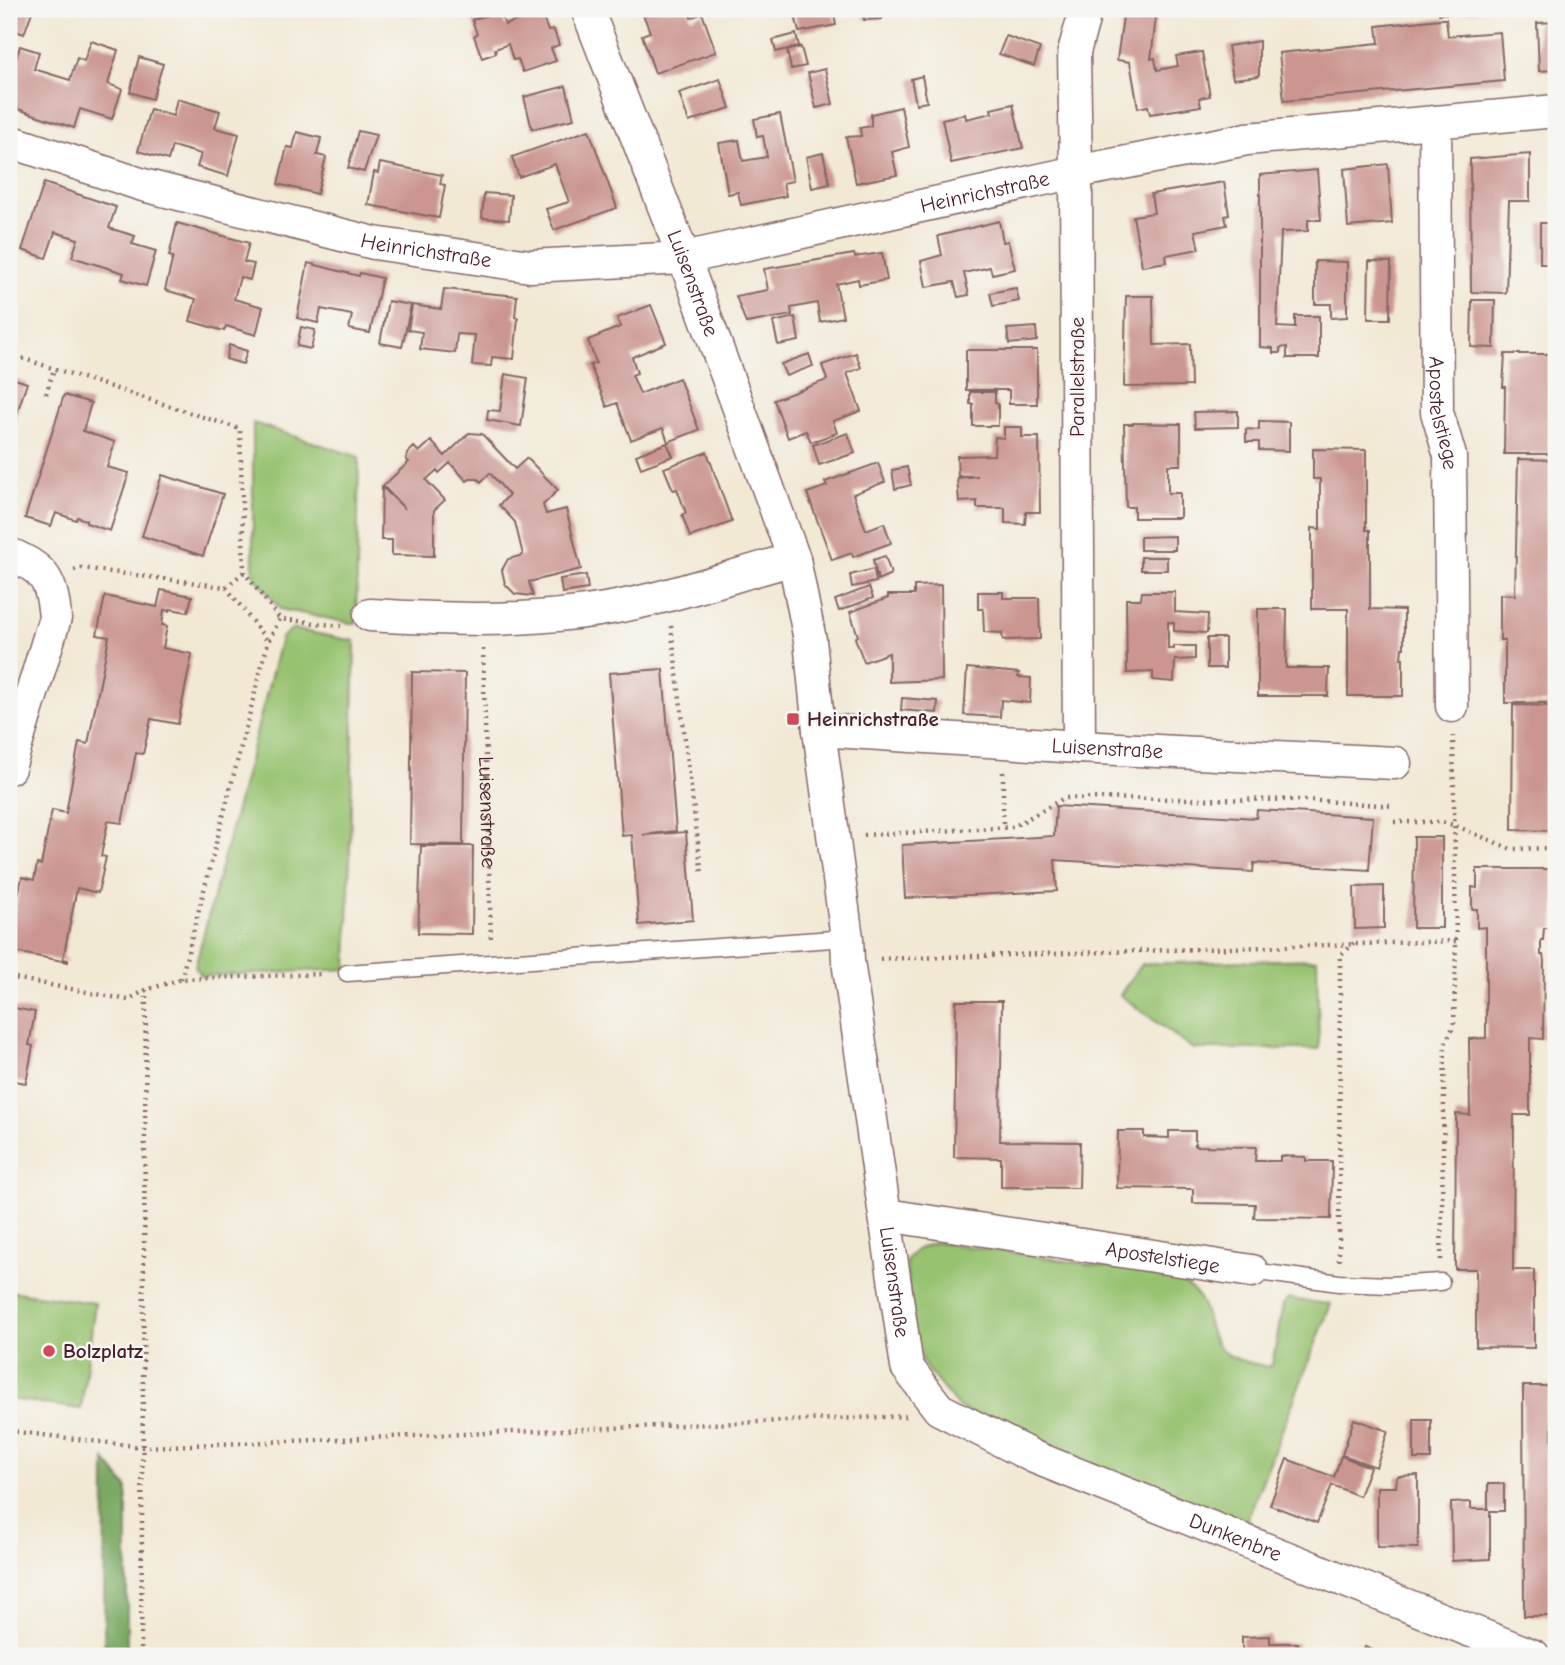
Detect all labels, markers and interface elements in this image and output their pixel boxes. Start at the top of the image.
street label: Heinrichstraße [918,166,1052,218]
street label: Luisenstraße [662,227,724,340]
street label: Heinrichstraße [358,228,493,272]
street label: Parallelstraße [1065,317,1089,437]
street label: Apostelstiege [1425,356,1462,470]
place label: Heinrichstraße [807,707,939,731]
marker: Heinrichstraße [785,711,801,727]
street label: Luisenstraße [1051,733,1164,763]
street label: Luisenstraße [474,756,501,868]
street label: Luisenstraße [875,1225,915,1339]
street label: Apostelstiege [1104,1237,1222,1278]
place label: Bolzplatz [63,1339,143,1363]
marker: Bolzplatz [41,1343,57,1359]
street label: Dunkenbre [1186,1508,1285,1566]

